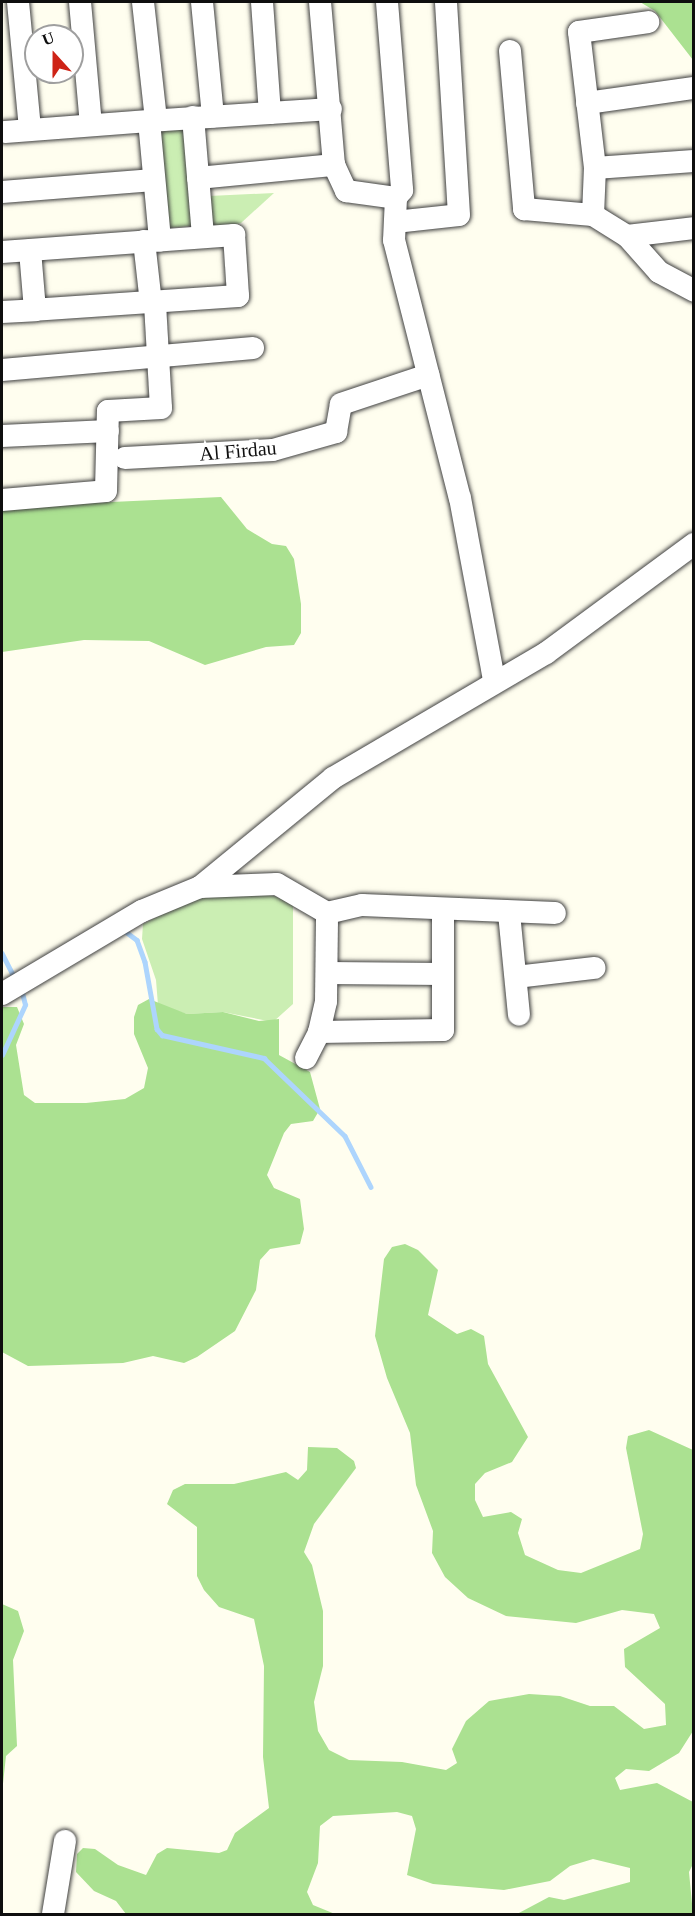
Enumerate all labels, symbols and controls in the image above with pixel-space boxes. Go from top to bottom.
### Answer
north arrow [24,24,84,84]
text: U [40,29,57,49]
street label: Al Firdau [198,436,278,466]

